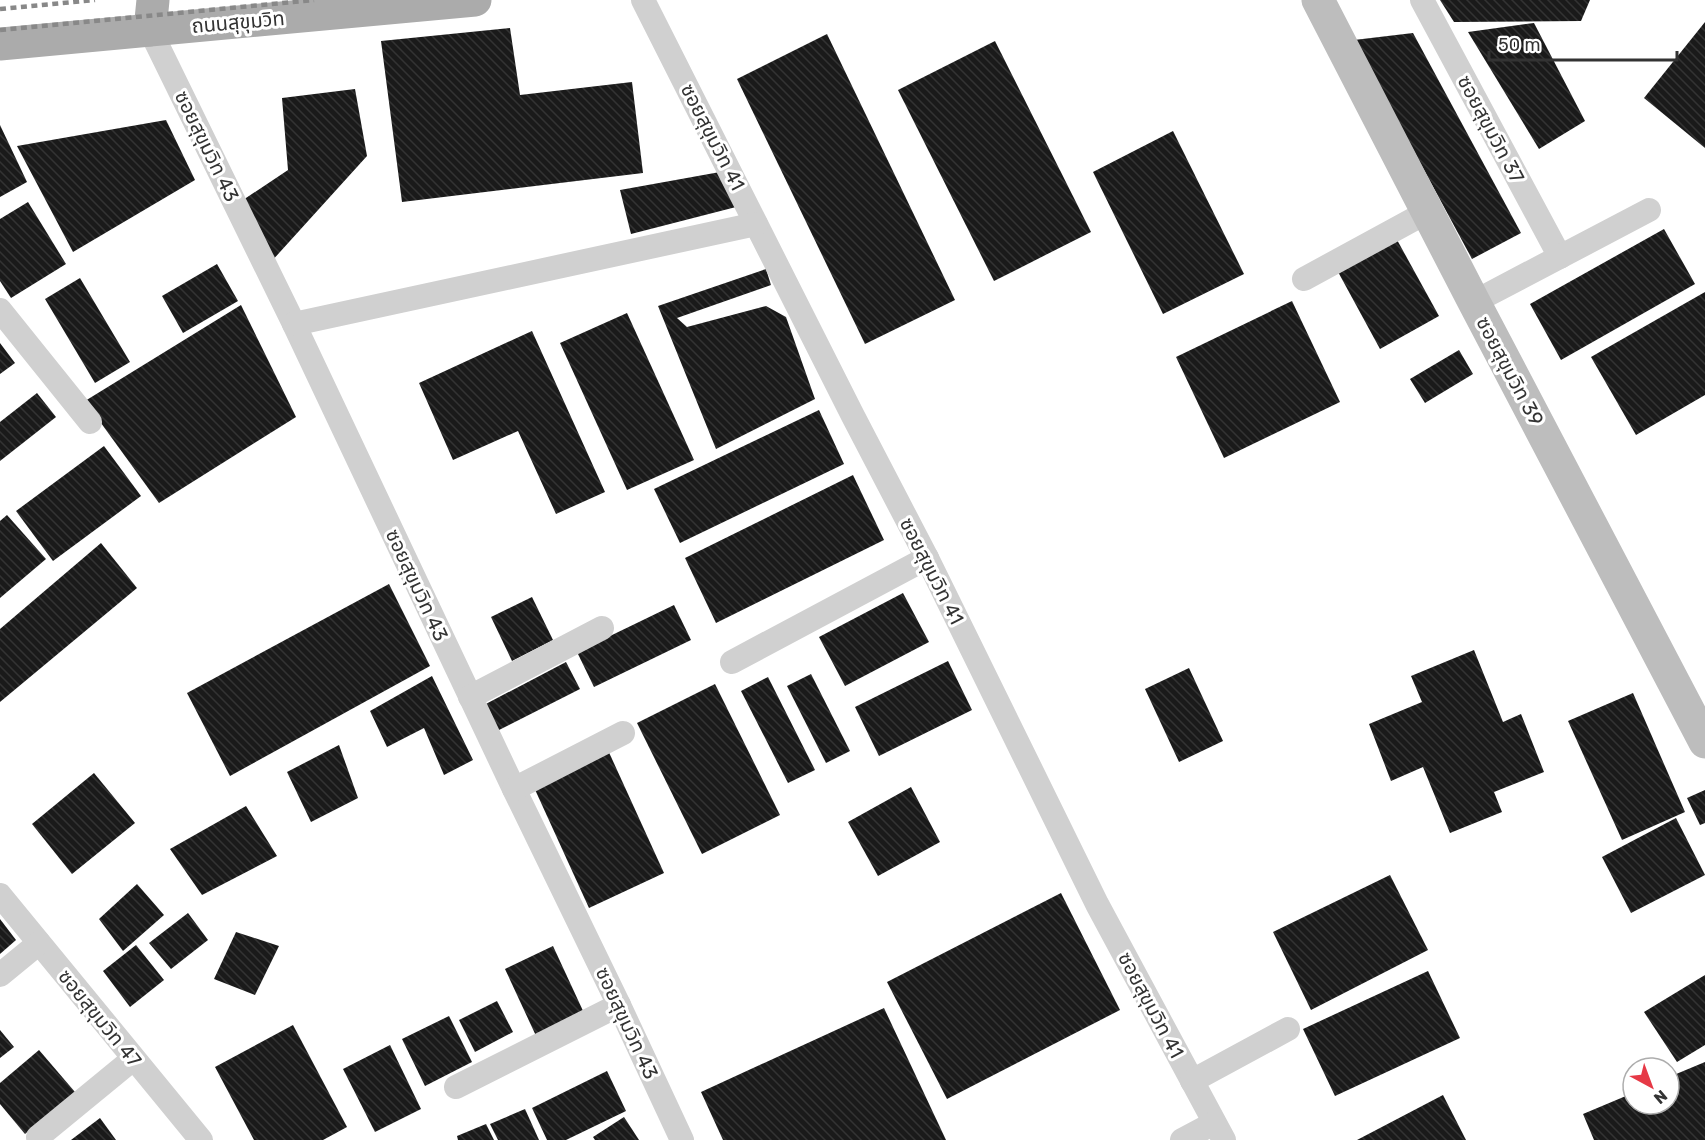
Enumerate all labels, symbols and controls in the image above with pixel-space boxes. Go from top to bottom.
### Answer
street label: ถนนสุขุมวิท [191,6,285,38]
scale bar [1489,24,1676,62]
text: 50 m [1498,34,1541,56]
street label: ซอยสุขุมวิท 37 [1453,71,1529,187]
street label: ซอยสุขุมวิท 41 [676,80,750,194]
street label: ซอยสุขุมวิท 43 [170,87,244,205]
street label: ซอยสุขุมวิท 39 [1471,312,1549,430]
street label: ซอยสุขุมวิท 41 [895,514,969,628]
street label: ซอยสุขุมวิท 43 [381,525,453,645]
street label: ซอยสุขุมวิท 41 [1113,948,1189,1062]
street label: ซอยสุขุมวิท 43 [591,963,663,1083]
street label: ซอยสุขุมวิท 47 [53,964,147,1072]
north arrow [1621,1056,1681,1116]
text: N [1650,1086,1671,1108]

